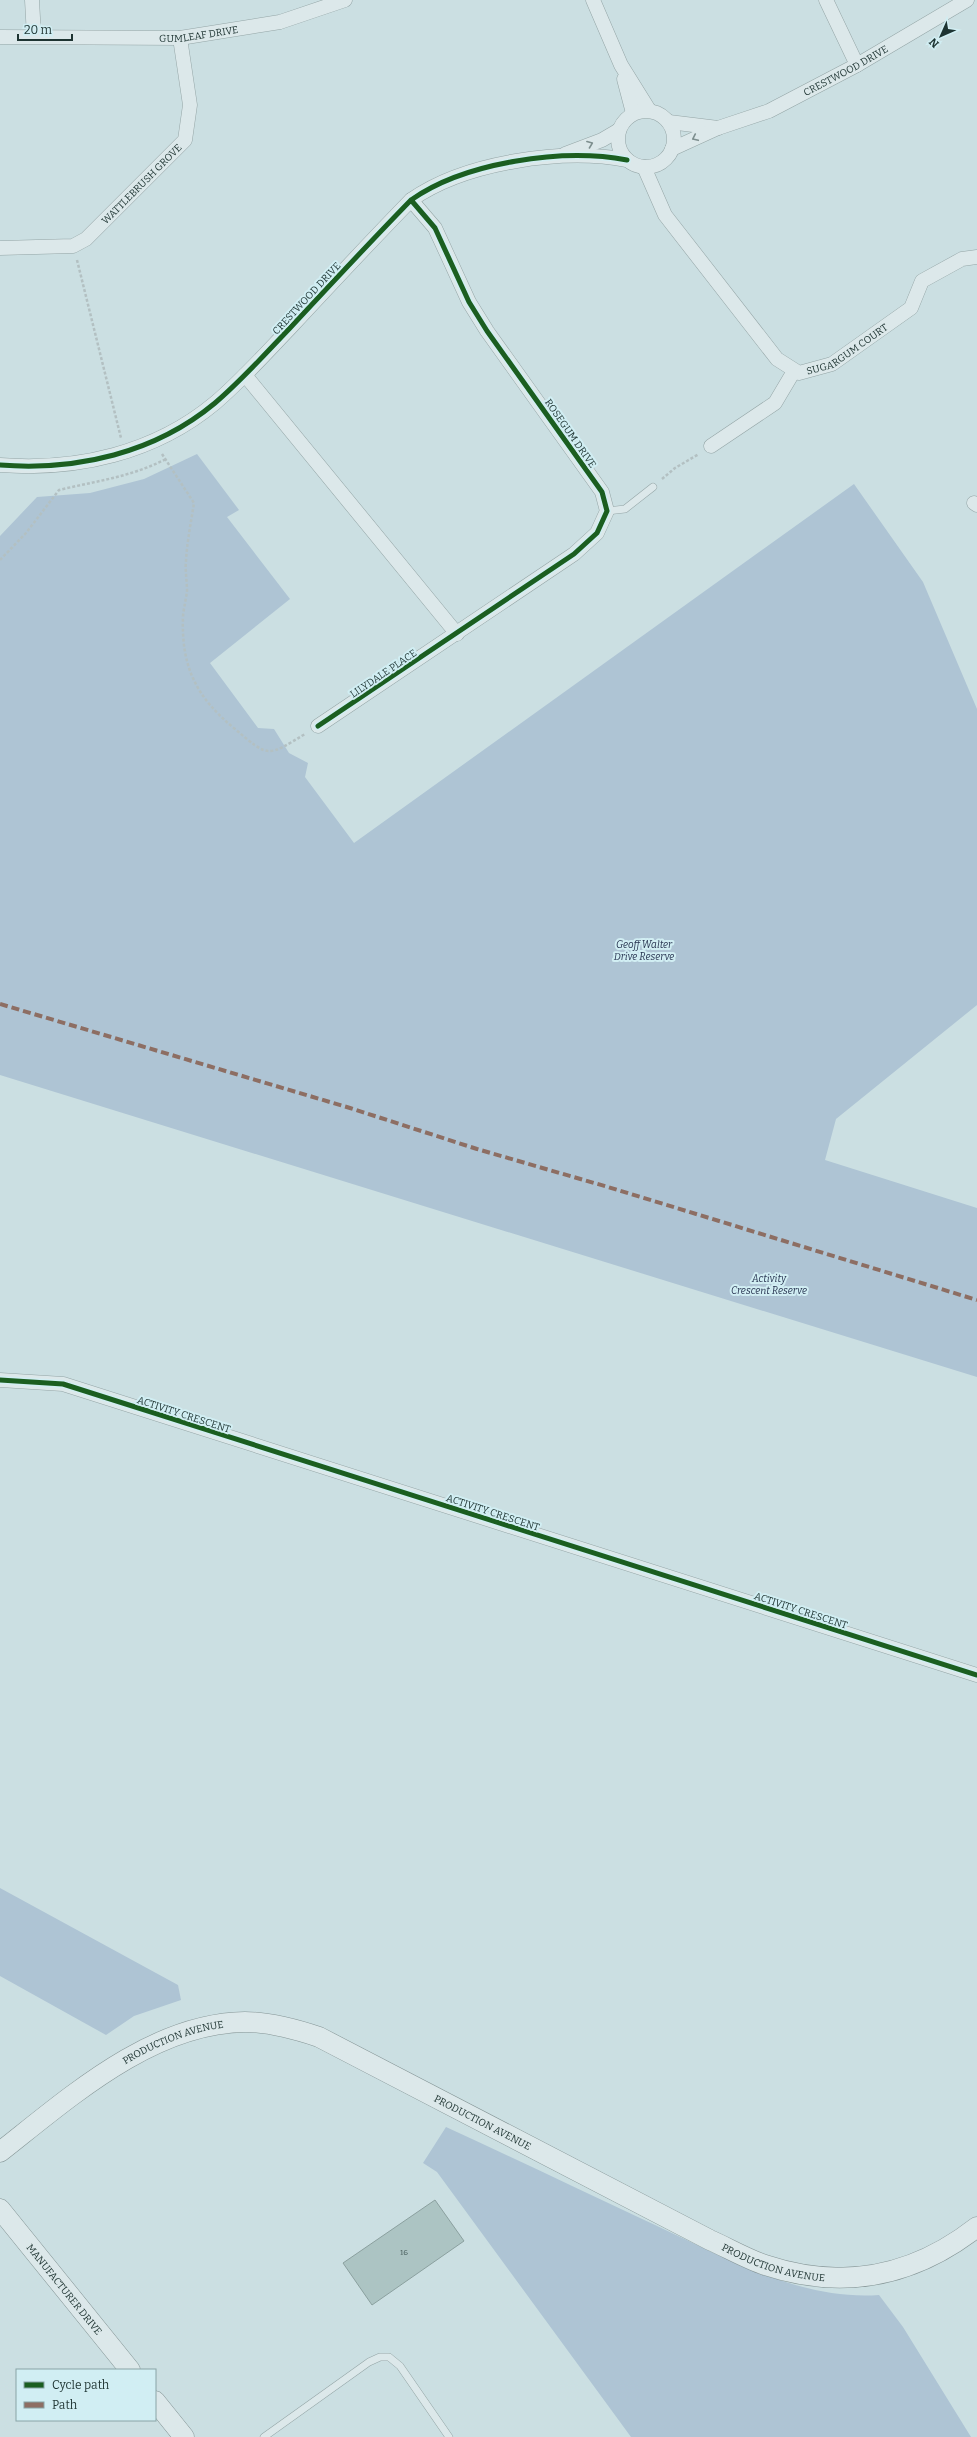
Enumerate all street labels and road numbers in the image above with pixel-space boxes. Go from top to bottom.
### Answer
street label: GUMLEAF DRIVE [159,24,239,45]
street label: CRESTWOOD DRIVE [802,43,890,99]
street label: WATTLEBRUSH GROVE [99,142,185,227]
street label: CRESTWOOD DRIVE [270,260,343,337]
street label: SUGARGUM COURT [805,321,890,378]
street label: ROSEGUM DRIVE [542,397,598,470]
street label: LILYDALE PLACE [348,647,419,701]
street label: ACTIVITY CRESCENT [136,1394,232,1436]
street label: ACTIVITY CRESCENT [445,1492,541,1534]
street label: ACTIVITY CRESCENT [753,1590,849,1632]
street label: PRODUCTION AVENUE [121,2019,224,2067]
street label: PRODUCTION AVENUE [432,2093,533,2153]
street label: PRODUCTION AVENUE [720,2241,825,2284]
street label: MANUFACTURER DRIVE [24,2242,104,2338]

